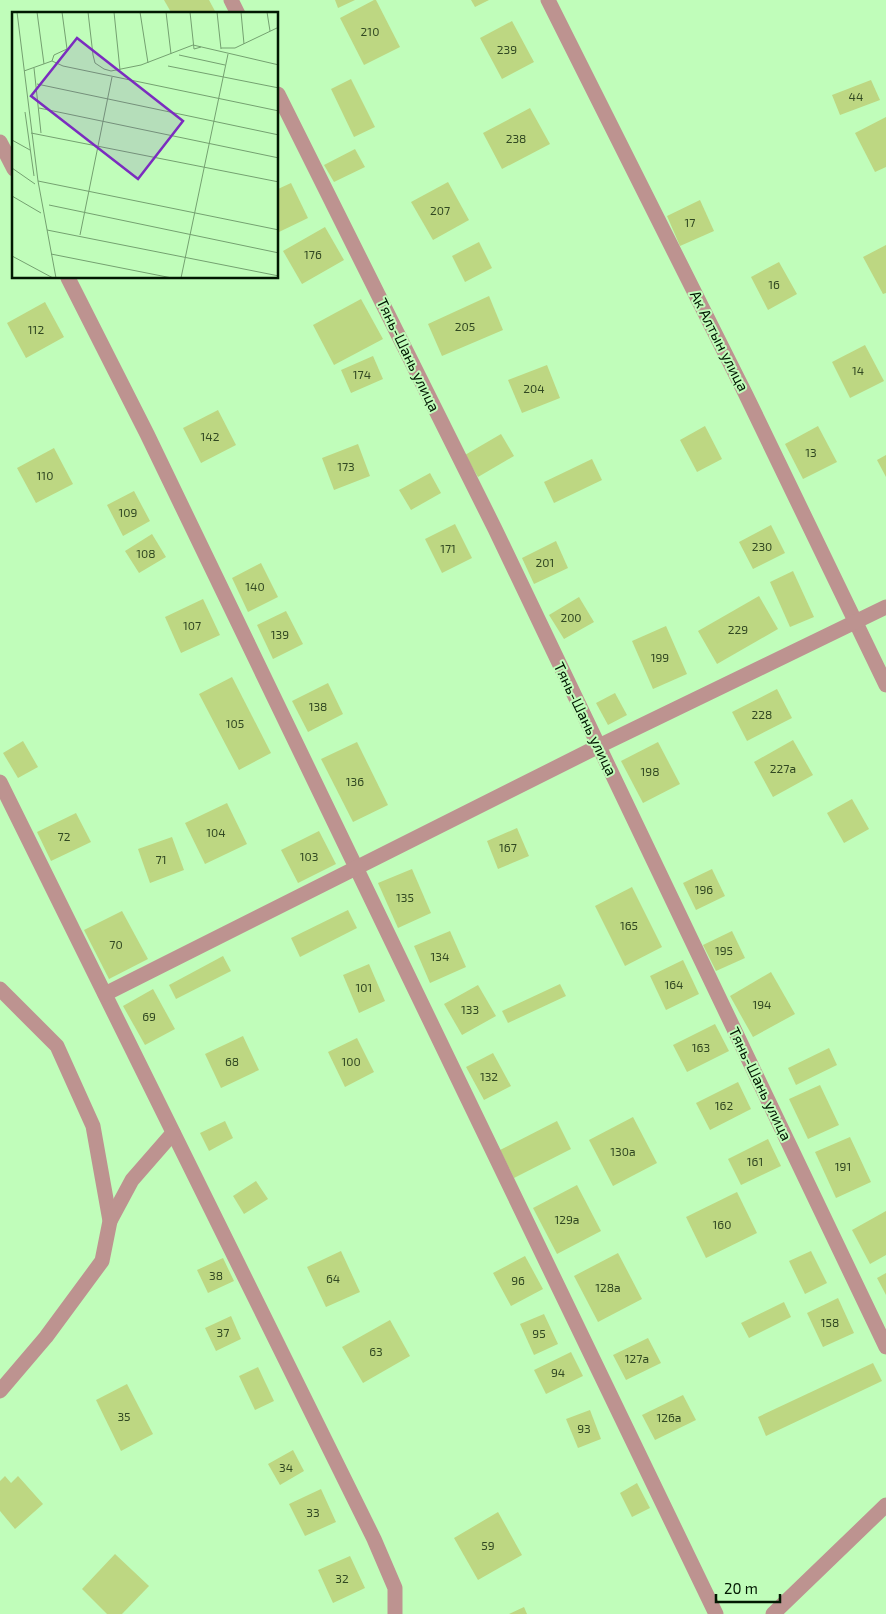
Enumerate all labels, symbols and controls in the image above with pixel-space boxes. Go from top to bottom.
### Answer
inset map [12,12,279,279]
house number: 210 [361,24,379,38]
house number: 239 [497,42,517,56]
house number: 44 [849,89,863,103]
house number: 238 [506,131,526,145]
house number: 207 [430,203,450,217]
house number: 17 [685,215,695,229]
house number: 176 [304,247,322,261]
house number: 16 [768,277,780,291]
street label: Ак Алтын улица [686,287,753,394]
street label: Тянь-Шань улица [373,295,444,415]
house number: 205 [455,319,475,333]
house number: 112 [28,322,44,336]
house number: 14 [852,363,864,377]
house number: 174 [353,367,371,381]
house number: 204 [523,381,545,395]
house number: 142 [201,429,220,443]
house number: 13 [805,445,817,459]
house number: 173 [337,459,355,473]
house number: 110 [37,468,53,482]
house number: 109 [119,505,138,519]
house number: 230 [752,539,772,553]
house number: 171 [440,541,456,555]
house number: 108 [136,546,156,560]
house number: 201 [536,555,554,569]
house number: 140 [245,579,265,593]
house number: 200 [560,610,582,624]
house number: 107 [183,618,201,632]
house number: 229 [728,622,748,636]
house number: 139 [271,627,289,641]
house number: 199 [651,650,669,664]
street label: Тянь-Шань улица [550,659,621,779]
house number: 138 [309,699,327,713]
house number: 228 [752,707,772,721]
house number: 105 [226,716,244,730]
house number: 227а [770,761,796,775]
house number: 198 [641,764,659,778]
house number: 136 [346,774,364,788]
house number: 104 [206,825,226,839]
house number: 72 [58,829,71,843]
house number: 167 [499,840,517,854]
house number: 103 [300,849,318,863]
house number: 71 [156,852,166,866]
house number: 196 [695,882,713,896]
house number: 135 [396,890,414,904]
house number: 165 [620,918,638,932]
house number: 70 [109,937,123,951]
house number: 195 [715,943,733,957]
house number: 134 [431,949,449,963]
house number: 164 [664,977,684,991]
house number: 101 [356,980,372,994]
house number: 194 [752,997,772,1011]
house number: 133 [461,1002,479,1016]
house number: 69 [142,1009,156,1023]
street label: Тянь-Шань улица [725,1024,796,1144]
house number: 163 [692,1040,710,1054]
house number: 68 [225,1054,239,1068]
house number: 100 [341,1054,361,1068]
house number: 132 [480,1069,498,1083]
house number: 162 [715,1098,733,1112]
house number: 130а [610,1144,636,1158]
house number: 161 [747,1154,763,1168]
house number: 191 [835,1159,851,1173]
house number: 129а [554,1212,580,1226]
house number: 160 [713,1217,731,1231]
house number: 38 [209,1268,223,1282]
house number: 64 [326,1271,340,1285]
house number: 96 [511,1273,525,1287]
house number: 128а [595,1280,621,1294]
house number: 158 [821,1315,839,1329]
house number: 37 [217,1325,229,1339]
house number: 95 [532,1326,546,1340]
house number: 63 [369,1344,383,1358]
house number: 127а [625,1351,649,1365]
house number: 94 [551,1365,565,1379]
house number: 35 [117,1409,131,1423]
house number: 126а [656,1410,682,1424]
house number: 93 [577,1421,591,1435]
house number: 34 [279,1460,293,1474]
house number: 33 [306,1505,320,1519]
house number: 59 [481,1538,495,1552]
house number: 32 [335,1571,349,1585]
scale bar [716,1572,780,1604]
text: 20 m [724,1579,758,1597]

